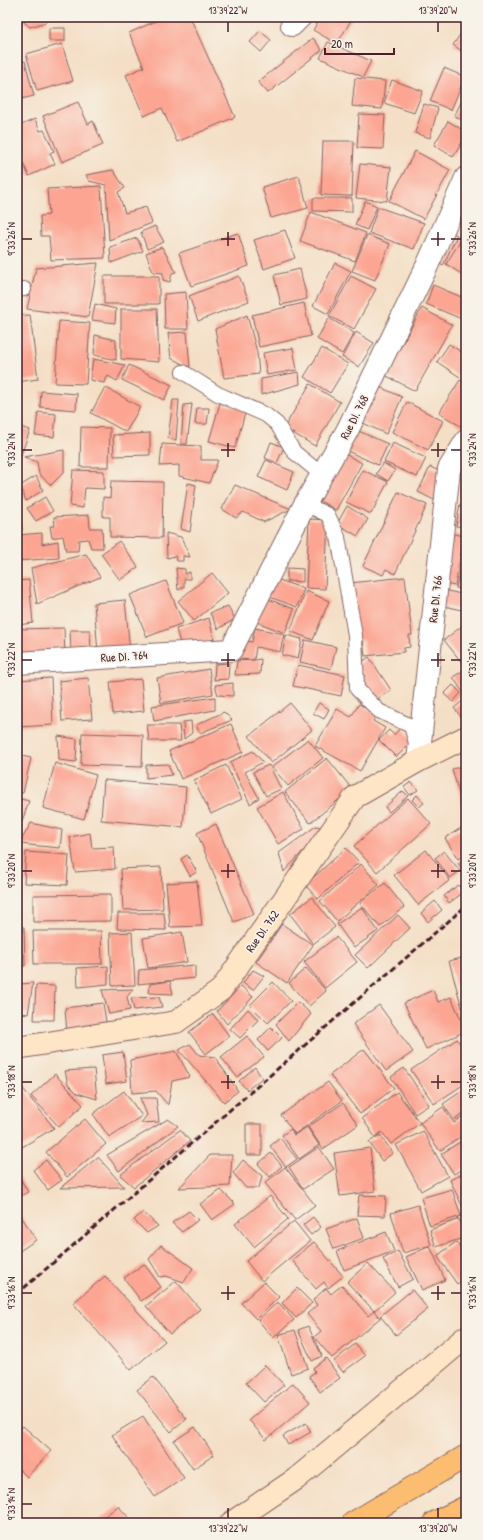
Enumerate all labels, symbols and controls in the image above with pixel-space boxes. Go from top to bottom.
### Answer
text: 13°39'22"W [209,4,248,17]
text: 13°39'20"W [419,4,458,17]
scale bar [325,30,394,56]
text: 20 m [331,35,353,52]
text: 9°33'26"N [5,222,18,256]
text: 9°33'26"N [466,222,479,256]
street label: Rue DI. 768 [336,392,372,442]
text: 9°33'24"N [5,433,18,467]
text: 9°33'24"N [466,433,479,467]
street label: Rue DI. 766 [424,574,446,623]
text: 9°33'22"N [5,643,18,677]
text: 9°33'22"N [466,643,479,677]
street label: Rue DI. 764 [100,646,148,666]
text: 9°33'20"N [5,854,18,888]
text: 9°33'20"N [466,854,479,888]
street label: Rue DI. 762 [241,906,283,956]
text: 9°33'18"N [5,1066,18,1098]
text: 9°33'18"N [466,1066,479,1098]
text: 9°33'16"N [5,1277,18,1309]
text: 9°33'16"N [466,1277,479,1309]
text: 9°33'14"N [5,1488,18,1520]
text: 13°39'22"W [209,1522,248,1535]
text: 13°39'20"W [419,1522,458,1535]

